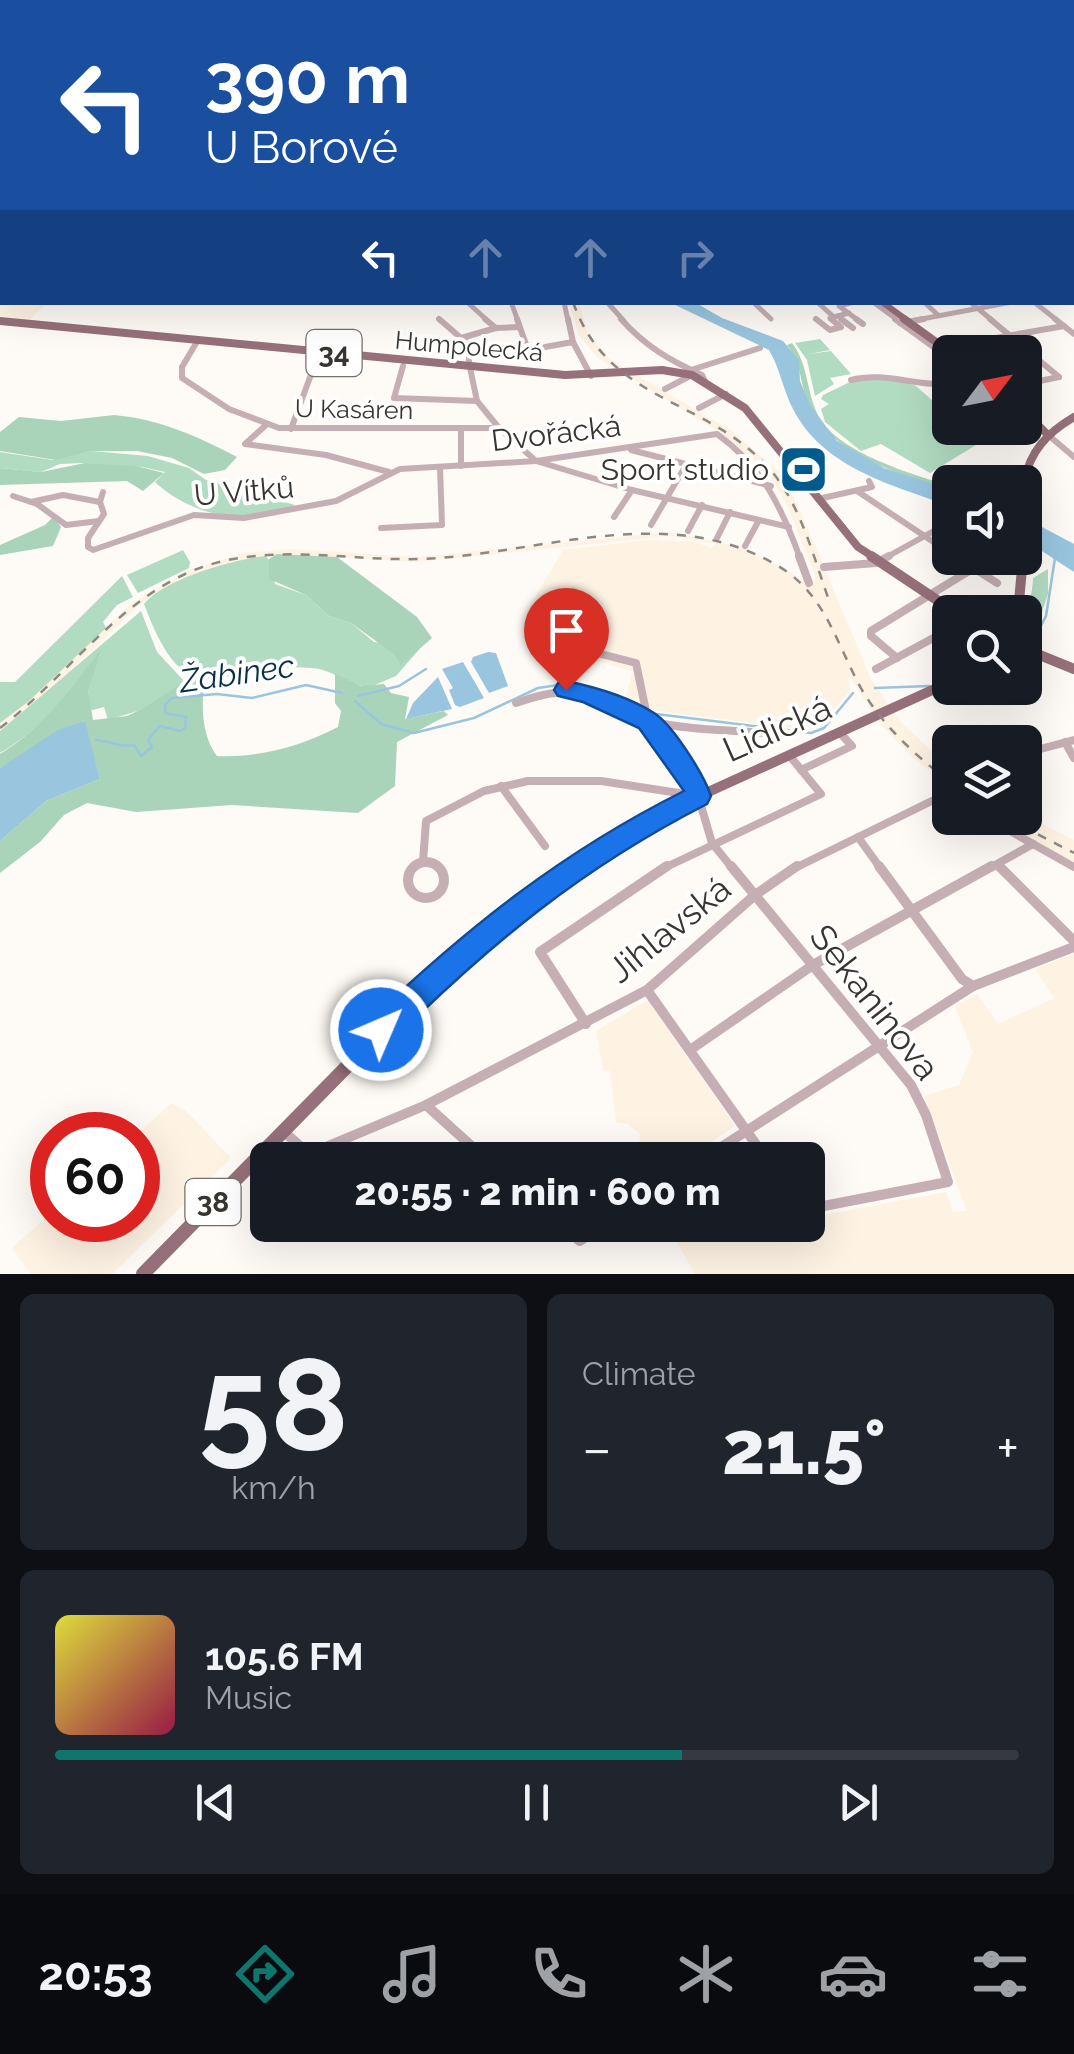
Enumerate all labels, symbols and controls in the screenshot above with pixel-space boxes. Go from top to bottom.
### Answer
text: 390 m [205,37,410,119]
icon: left [40,40,170,170]
text: U Borové [205,121,398,174]
icon: left [353,230,408,285]
icon: ahead [458,230,513,285]
icon: ahead [563,230,618,285]
icon: right [668,230,723,285]
street label: Humpolecká [394,325,544,367]
road number: 34 [306,330,362,376]
north arrow [932,335,1042,445]
map controls [932,335,1042,835]
street label: U Kasáren [295,393,413,425]
street label: Dvořácká [489,408,623,458]
sports icon: Sport studio [778,443,830,495]
place label: Sport studio [601,452,769,487]
button: sound [932,465,1042,575]
street label: U Vítků [193,469,295,513]
pin [524,588,609,691]
button: search [932,595,1042,705]
icon: arrive [539,603,594,658]
water label: Žabinec [175,647,297,700]
street label: Lidická [716,686,838,770]
button: layers [932,725,1042,835]
street label: Jihlavská [600,867,738,991]
street label: Sekaninova [802,916,948,1088]
position arrow [329,978,433,1082]
speed limit sign: 60 [30,1112,160,1242]
text: 20:55 · 2 min · 600 m [355,1169,720,1214]
road number: 38 [186,1179,240,1225]
text: 58 [198,1328,349,1480]
text: Climate [582,1355,696,1392]
text: 21.5° [722,1403,886,1492]
text: − [582,1416,612,1481]
text: + [996,1416,1019,1481]
text: km/h [231,1469,316,1506]
text: 105.6 FM [205,1634,364,1679]
text: Music [205,1679,292,1716]
icon: previous [188,1775,243,1830]
icon: pause [509,1775,564,1830]
icon: next [831,1775,886,1830]
icon: directions [230,1939,300,2009]
icon: music [377,1939,447,2009]
icon: phone [524,1939,594,2009]
icon: climate [671,1939,741,2009]
icon: car [818,1939,888,2009]
icon: filters [965,1939,1035,2009]
text: 20:53 [39,1948,153,2001]

